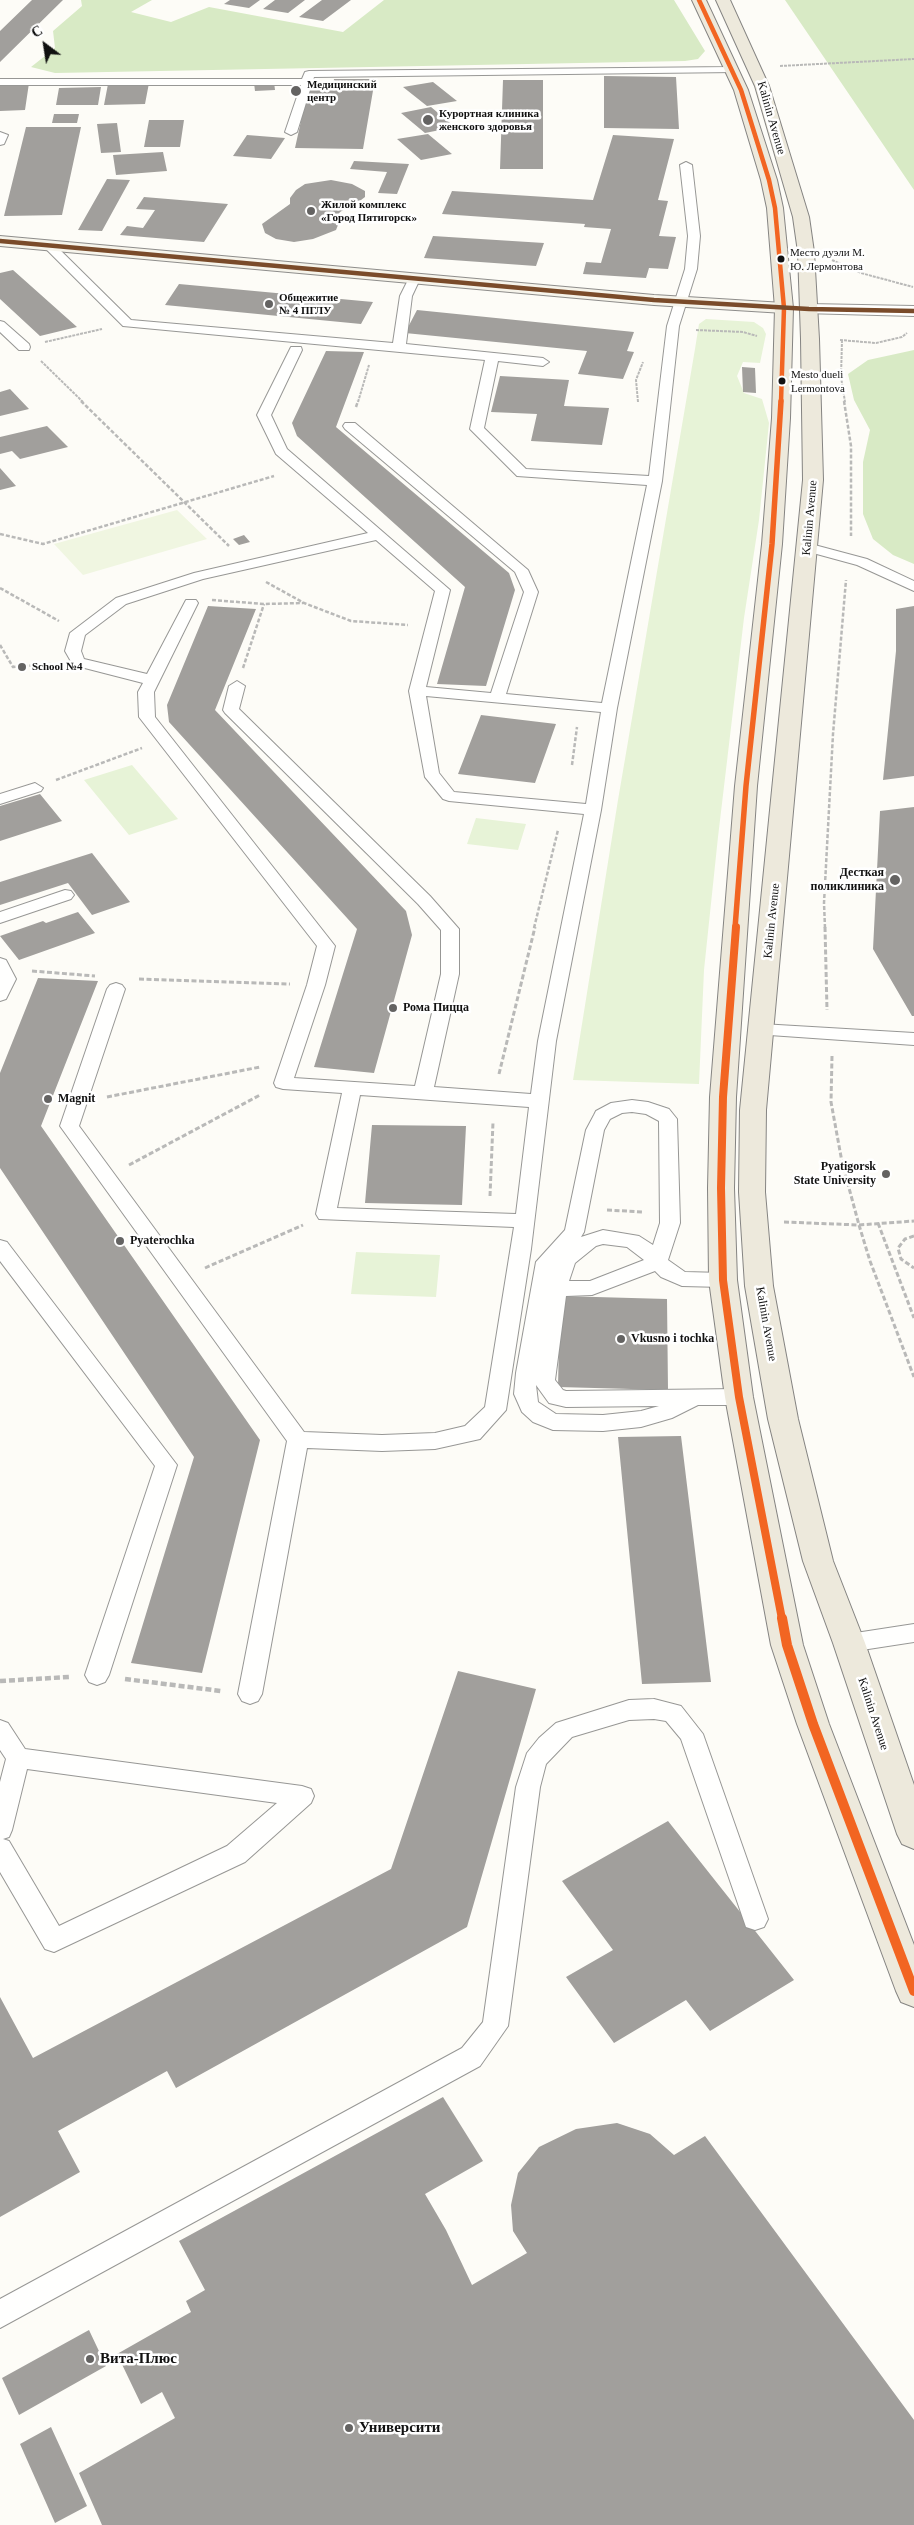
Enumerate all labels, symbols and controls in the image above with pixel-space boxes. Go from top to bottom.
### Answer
north arrow [20,20,70,70]
text: С [29,23,45,41]
place label: Медицинский центр [307,78,377,104]
street label: Kalinin Avenue [754,80,788,156]
marker: Медицинский центр [289,84,303,98]
place label: Курортная клиника женского здоровья [439,107,539,133]
marker: Курортная клиника женского здоровья [421,113,435,127]
place label: Жилой комплекс «Город Пятигорск» [321,198,417,224]
marker: Жилой комплекс «Город Пятигорск» [305,205,317,217]
place label: Место дуэли М. Ю. Лермонтова [790,246,865,272]
marker: Место дуэли М. Ю. Лермонтова [776,254,786,264]
place label: Общежитие № 4 ПГЛУ [279,291,338,317]
marker: Общежитие № 4 ПГЛУ [263,298,275,310]
place label: Mesto dueli Lermontova [791,368,845,394]
marker: Mesto dueli Lermontova [777,376,787,386]
street label: Kalinin Avenue [800,480,820,556]
place label: School №4 [32,660,82,674]
marker: School №4 [16,661,28,673]
place label: Десткая поликлиника [810,866,884,894]
marker: Десткая поликлиника [888,873,902,887]
street label: Kalinin Avenue [761,883,783,959]
place label: Рома Пицца [403,1001,469,1015]
marker: Рома Пицца [387,1002,399,1014]
place label: Magnit [58,1092,95,1106]
marker: Magnit [42,1093,54,1105]
place label: Pyatigorsk State University [794,1160,876,1188]
marker: Pyatigorsk State University [880,1168,892,1180]
place label: Pyaterochka [130,1234,194,1248]
marker: Pyaterochka [114,1235,126,1247]
street label: Kalinin Avenue [752,1286,780,1362]
place label: Vkusno i tochka [631,1332,714,1346]
marker: Vkusno i tochka [615,1333,627,1345]
street label: Kalinin Avenue [854,1676,892,1752]
place label: Вита-Плюс [100,2350,177,2368]
marker: Вита-Плюс [84,2353,96,2365]
place label: Университи [359,2419,440,2437]
marker: Университи [343,2422,355,2434]

